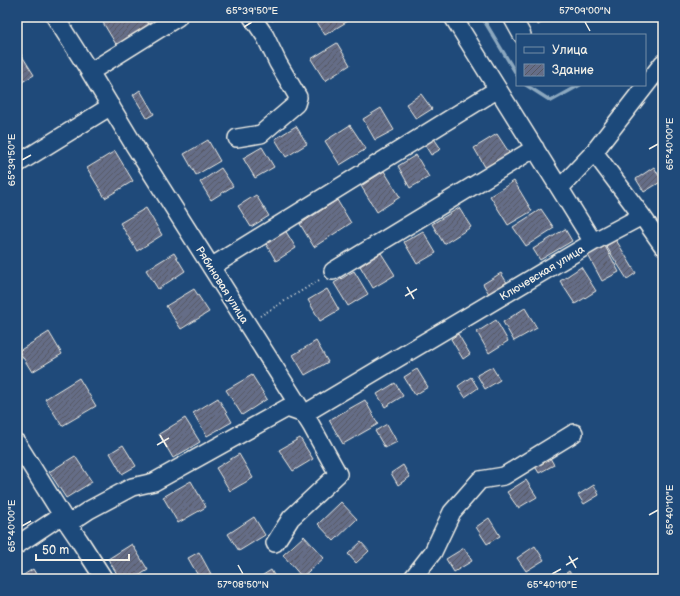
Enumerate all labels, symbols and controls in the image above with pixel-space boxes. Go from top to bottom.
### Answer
text: 65°39'50"E [226,5,279,17]
text: 57°09'00"N [559,5,611,17]
legend [516,34,646,86]
text: Улица [552,43,588,58]
text: Здание [552,63,594,78]
text: 65°40'00"E [664,117,676,170]
text: 65°39'50"E [6,133,18,186]
street label: Ключевская улица [497,242,587,303]
street label: Рябиновая улица [193,244,251,327]
text: 65°40'10"E [664,484,676,535]
text: 65°40'00"E [6,499,18,552]
scale bar [36,536,129,562]
text: 50 m [42,543,69,558]
text: 57°08'50"N [217,579,269,591]
text: 65°40'10"E [527,579,578,591]

